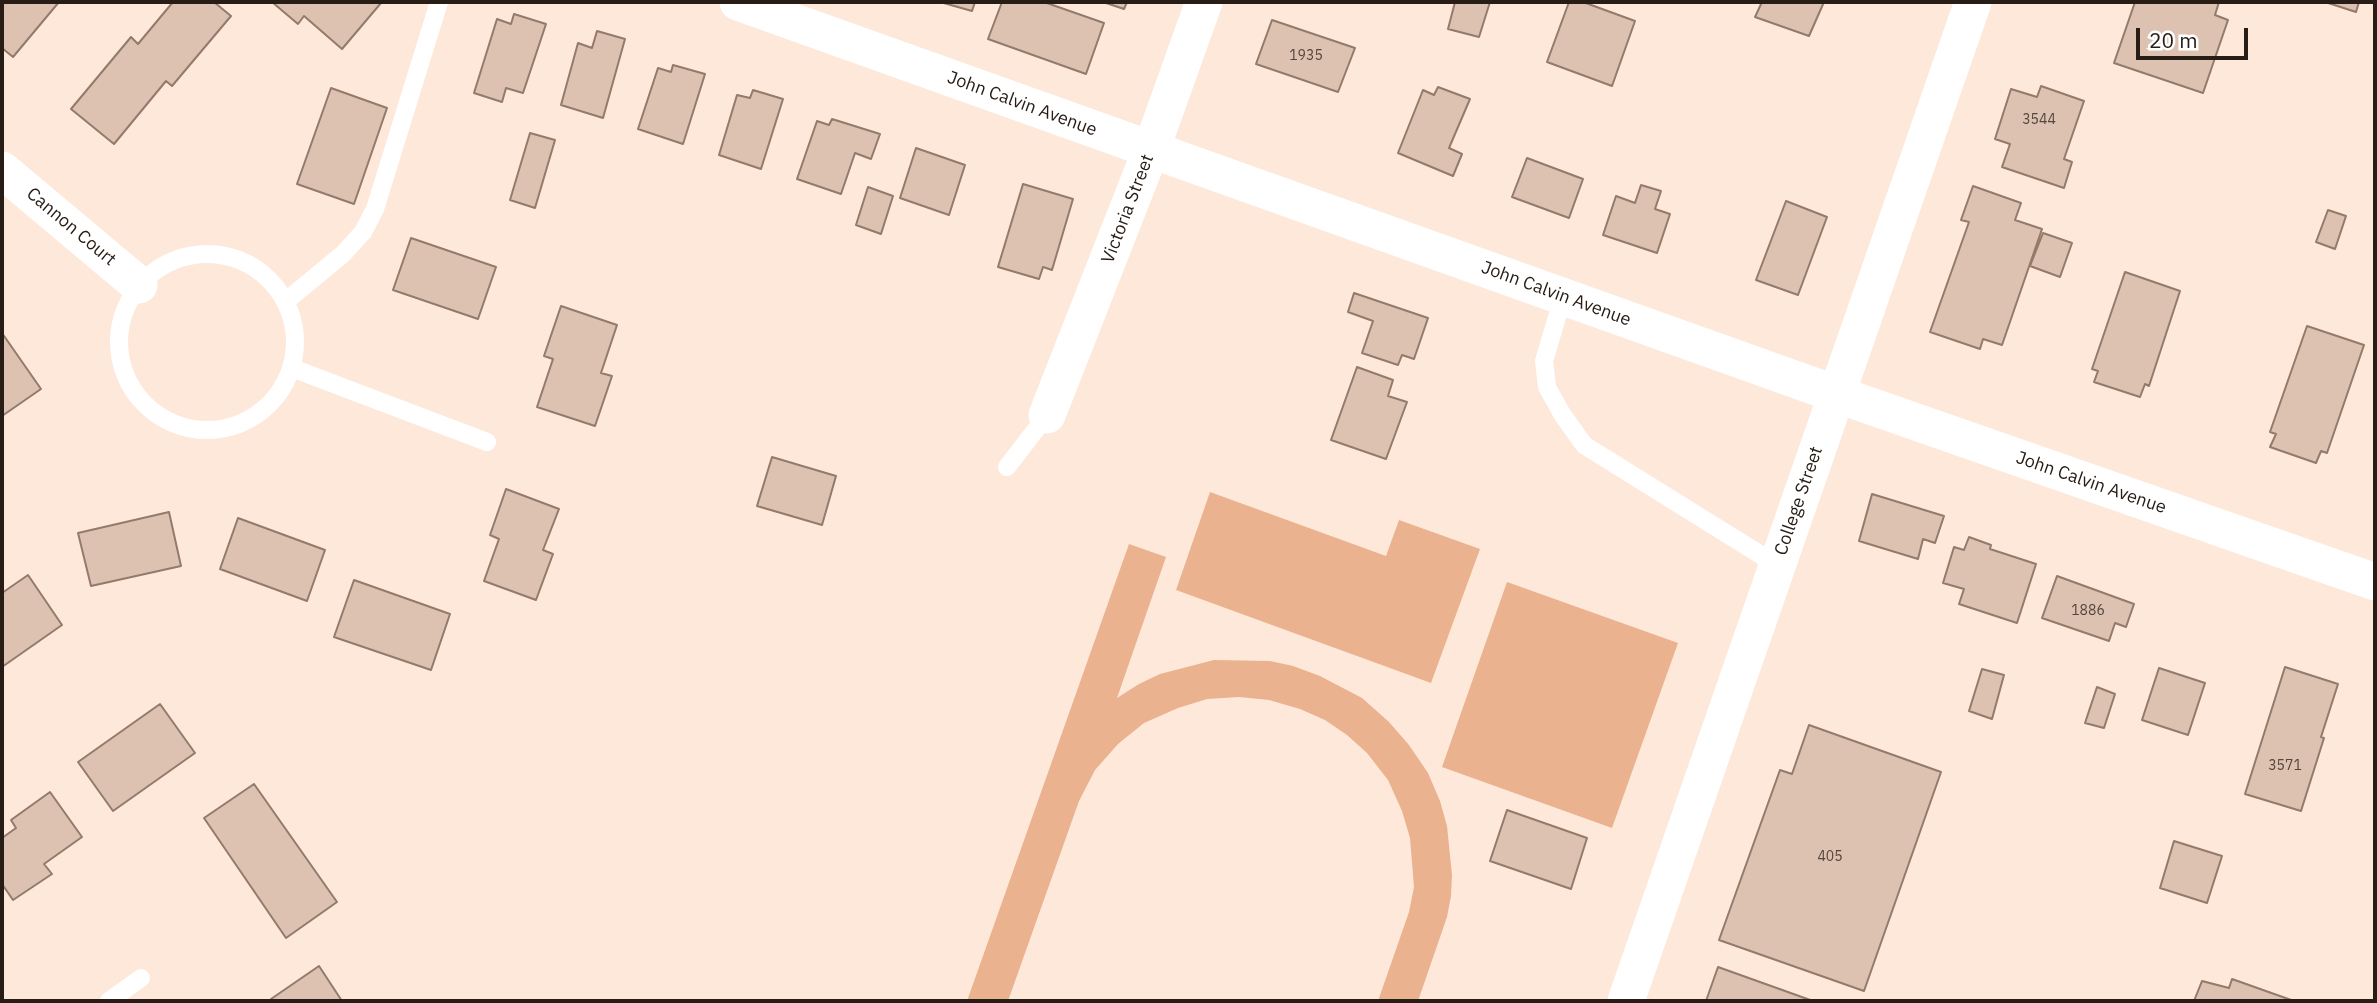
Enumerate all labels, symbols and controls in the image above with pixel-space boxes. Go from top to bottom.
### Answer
scale bar [2139,14,2251,58]
text: 20 m [2149,26,2198,54]
house number: 1935 [1289,48,1323,64]
street label: John Calvin Avenue [944,67,1100,141]
house number: 3544 [2022,112,2056,128]
street label: Victoria Street [1097,151,1159,267]
street label: Cannon Court [22,183,120,271]
street label: John Calvin Avenue [1478,257,1634,331]
street label: College Street [1770,444,1828,558]
street label: John Calvin Avenue [2013,447,2169,519]
house number: 1886 [2071,603,2105,619]
house number: 3571 [2268,758,2302,774]
house number: 405 [1817,849,1843,865]

